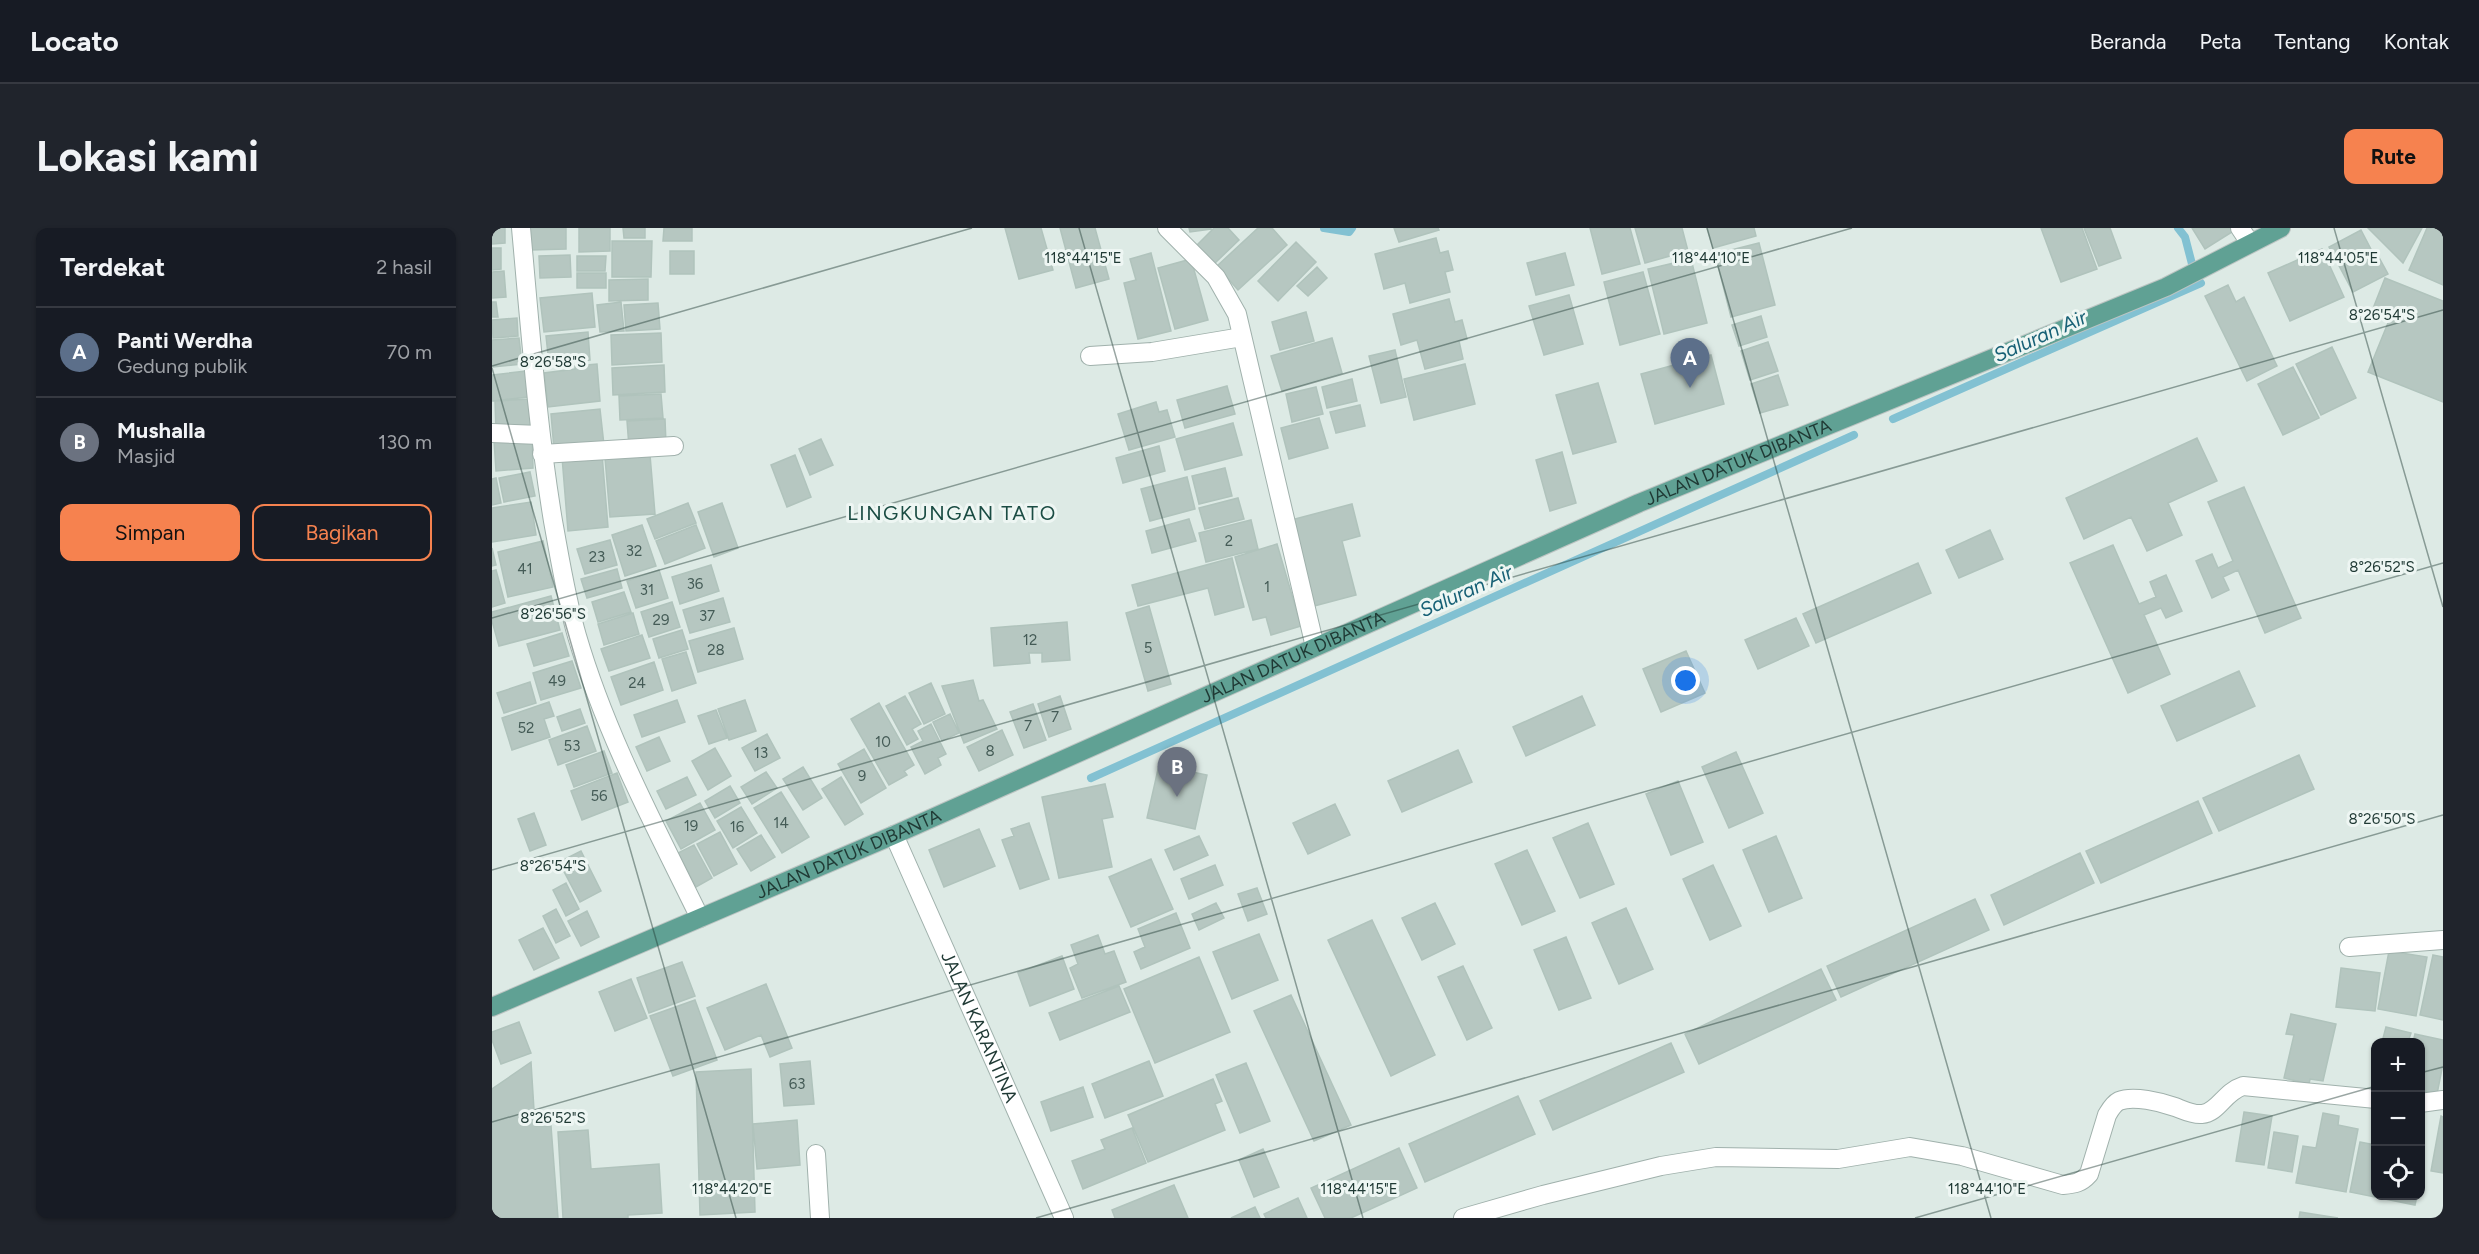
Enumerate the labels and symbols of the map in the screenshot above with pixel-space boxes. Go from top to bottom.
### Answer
text: 118°44'15"E [1044,249,1122,267]
text: 118°44'10"E [1672,249,1750,267]
text: 118°44'05"E [2298,249,2378,267]
water label: Saluran Air [1990,304,2091,367]
text: 8°26'54"S [2349,306,2415,324]
pin: A [1670,338,1710,388]
text: 8°26'58"S [520,353,586,371]
street label: JALAN DATUK DIBANTA [1642,414,1834,510]
district label: LINGKUNGAN TATO [847,501,1057,525]
house number: 2 [1225,532,1233,550]
house number: 32 [626,542,642,560]
house number: 23 [589,548,605,566]
text: 8°26'52"S [2349,558,2415,576]
water label: Saluran Air [1416,559,1517,622]
house number: 41 [517,560,533,578]
house number: 36 [687,575,704,593]
house number: 1 [1264,578,1270,596]
house number: 31 [640,581,654,599]
text: 8°26'56"S [520,605,586,623]
house number: 37 [699,607,715,625]
street label: JALAN DATUK DIBANTA [1197,607,1388,708]
house number: 29 [653,611,669,629]
house number: 12 [1023,631,1037,649]
house number: 5 [1144,639,1152,657]
house number: 28 [707,641,725,659]
your location [1671,666,1700,695]
house number: 49 [548,672,566,690]
house number: 24 [628,674,646,692]
house number: 7 [1051,708,1059,726]
house number: 7 [1024,717,1032,735]
house number: 52 [517,719,535,737]
house number: 10 [875,733,891,751]
house number: 53 [564,737,580,755]
house number: 8 [985,742,995,760]
house number: 13 [754,744,768,762]
pin: B [1158,748,1196,797]
house number: 9 [858,767,866,785]
house number: 56 [590,787,608,805]
street label: JALAN DATUK DIBANTA [753,804,944,904]
text: 8°26'50"S [2349,810,2415,828]
house number: 14 [773,814,789,832]
house number: 19 [684,817,698,835]
house number: 16 [730,818,745,836]
text: 8°26'54"S [520,857,586,875]
street label: JALAN KARANTINA [936,948,1022,1106]
house number: 63 [789,1075,805,1093]
text: 8°26'52"S [520,1109,586,1127]
text: 118°44'20"E [692,1180,772,1198]
text: 118°44'15"E [1320,1180,1398,1198]
text: 118°44'10"E [1948,1180,2026,1198]

